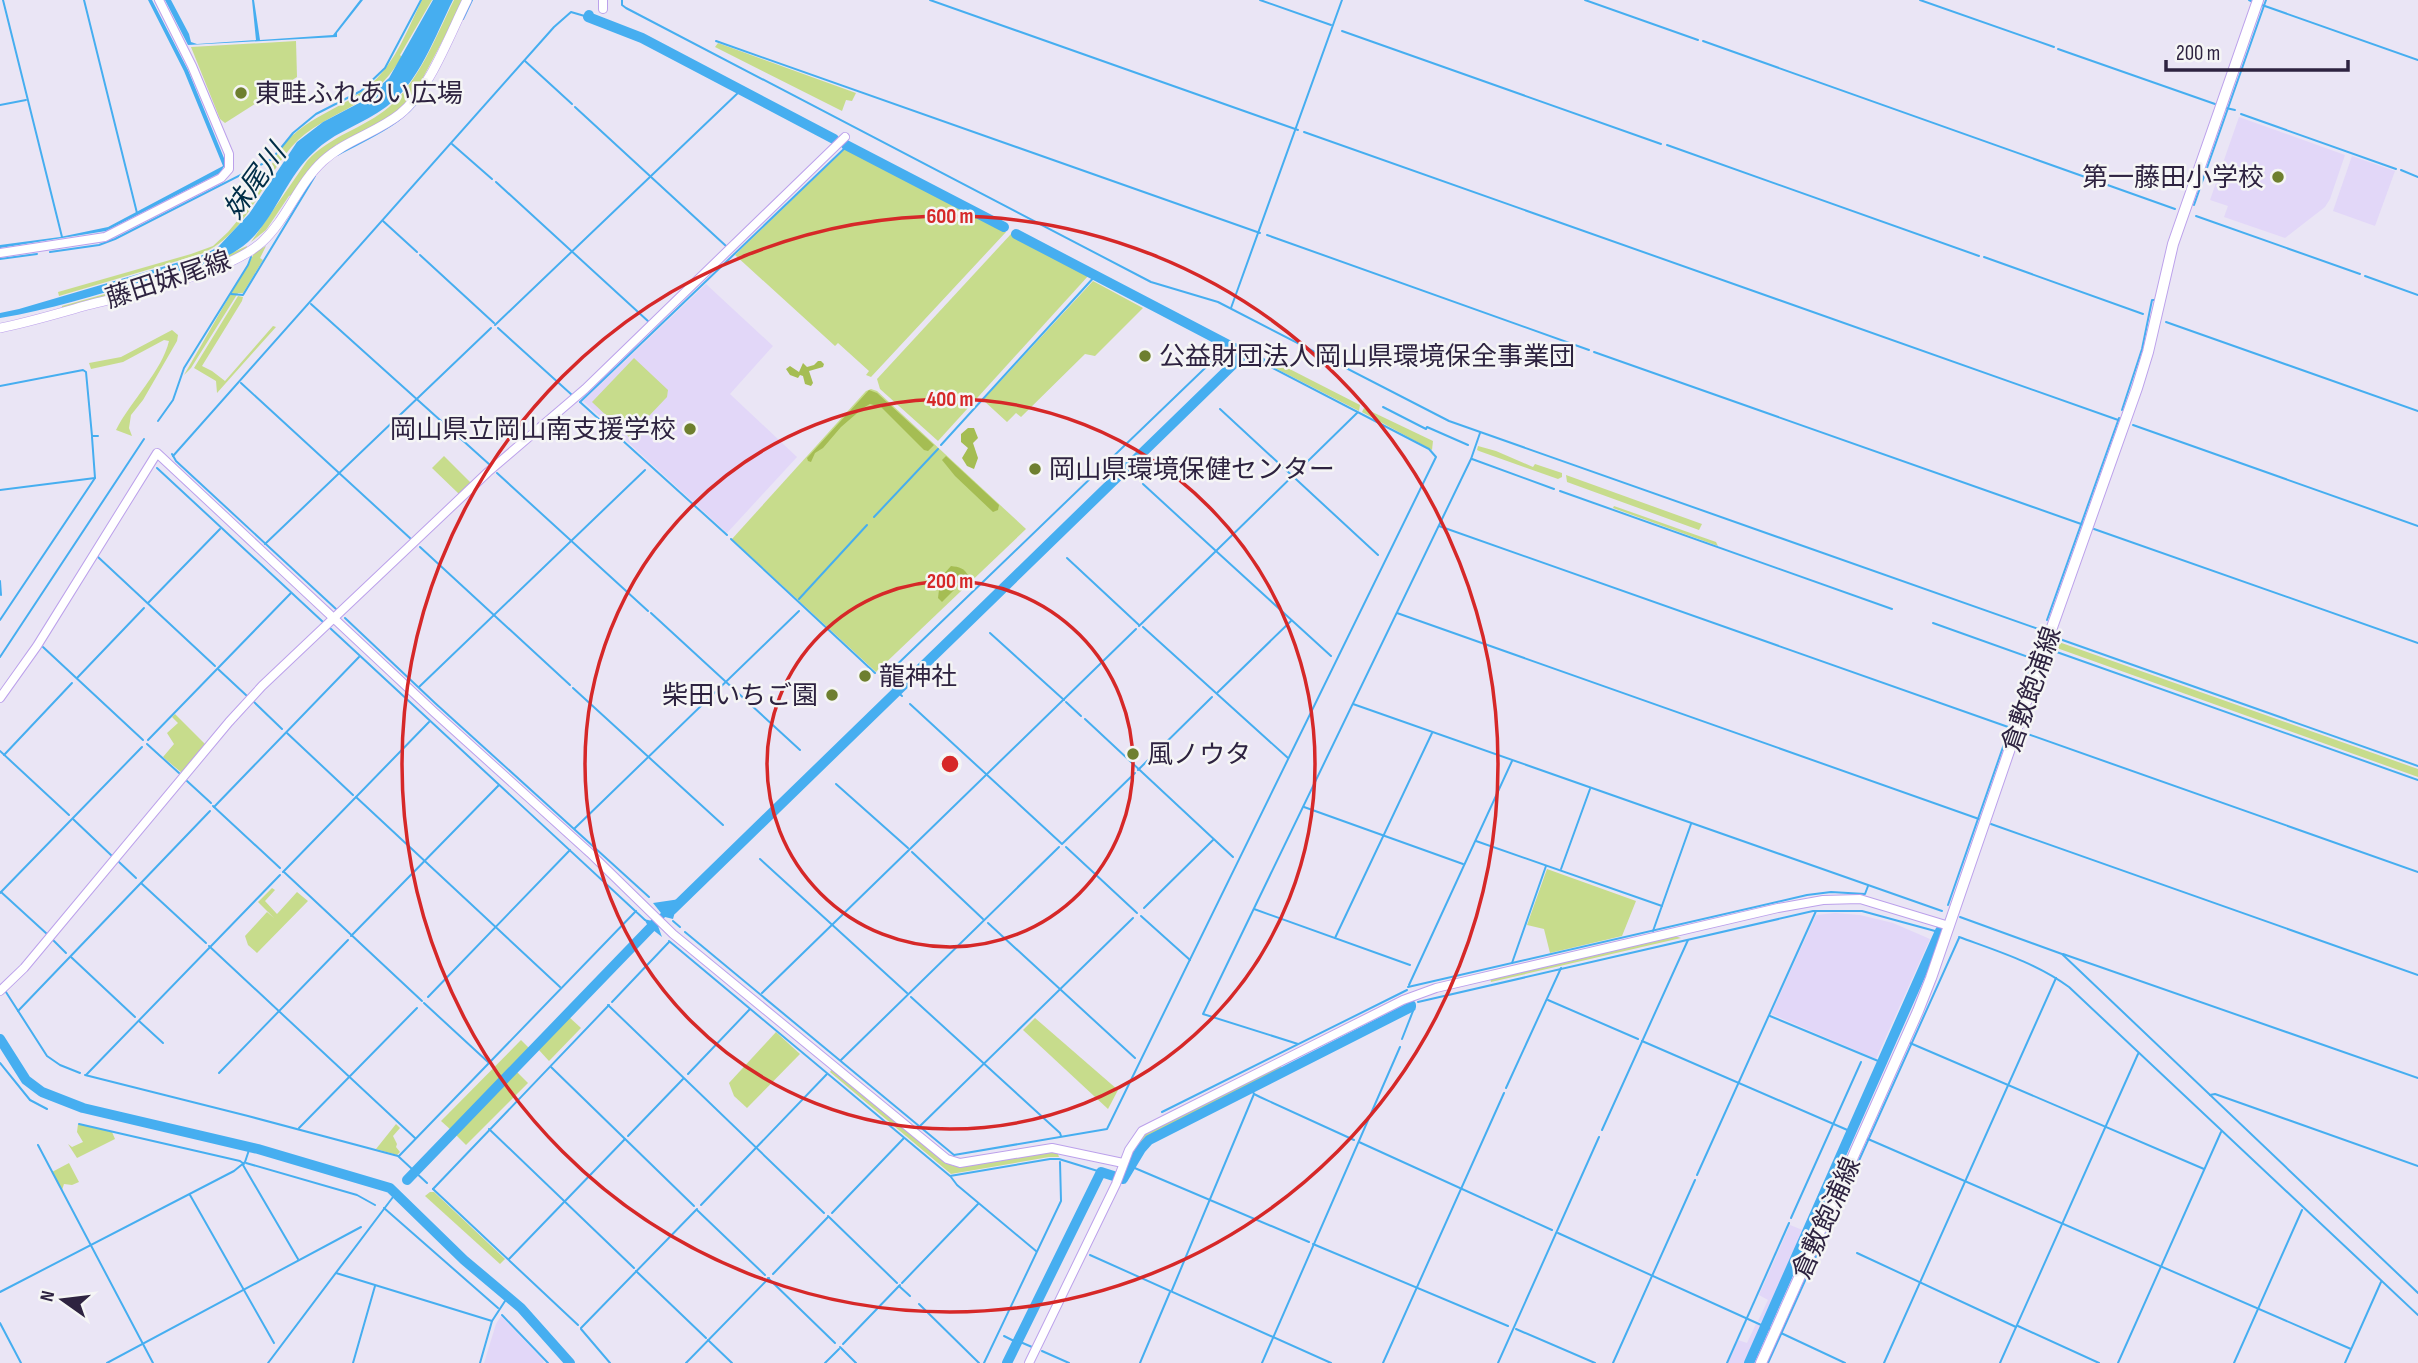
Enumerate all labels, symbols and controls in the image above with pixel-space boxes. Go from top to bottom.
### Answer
scale bar [2166,28,2348,72]
text: 200 m [2176,41,2220,66]
place label: 東畦ふれあい広場 [255,79,463,110]
marker: 東畦ふれあい広場 [233,85,249,101]
water label: 妹尾川 [217,136,295,226]
place label: 第一藤田小学校 [2082,163,2264,194]
marker: 第一藤田小学校 [2270,169,2286,185]
text: 600 m [926,204,974,229]
street label: 藤田妹尾線 [102,246,235,315]
place label: 公益財団法人岡山県環境保全事業団 [1159,342,1575,373]
marker: 公益財団法人岡山県環境保全事業団 [1137,348,1153,364]
text: 400 m [927,387,973,412]
place label: 岡山県立岡山南支援学校 [390,415,676,446]
marker: 岡山県立岡山南支援学校 [682,421,698,437]
place label: 岡山県環境保健センター [1049,455,1335,486]
marker: 岡山県環境保健センター [1027,461,1043,477]
text: 200 m [927,569,973,594]
street label: 倉敷飽浦線 [1997,623,2068,756]
place label: 龍神社 [879,662,957,693]
marker: 龍神社 [857,668,873,684]
place label: 柴田いちご園 [662,681,818,712]
marker: 柴田いちご園 [824,687,840,703]
place label: 風ノウタ [1147,740,1251,771]
marker: 風ノウタ [1125,746,1141,762]
centre of rings [938,752,962,776]
street label: 倉敷飽浦線 [1787,1153,1868,1284]
north arrow [28,1265,98,1335]
text: N [36,1289,60,1304]

